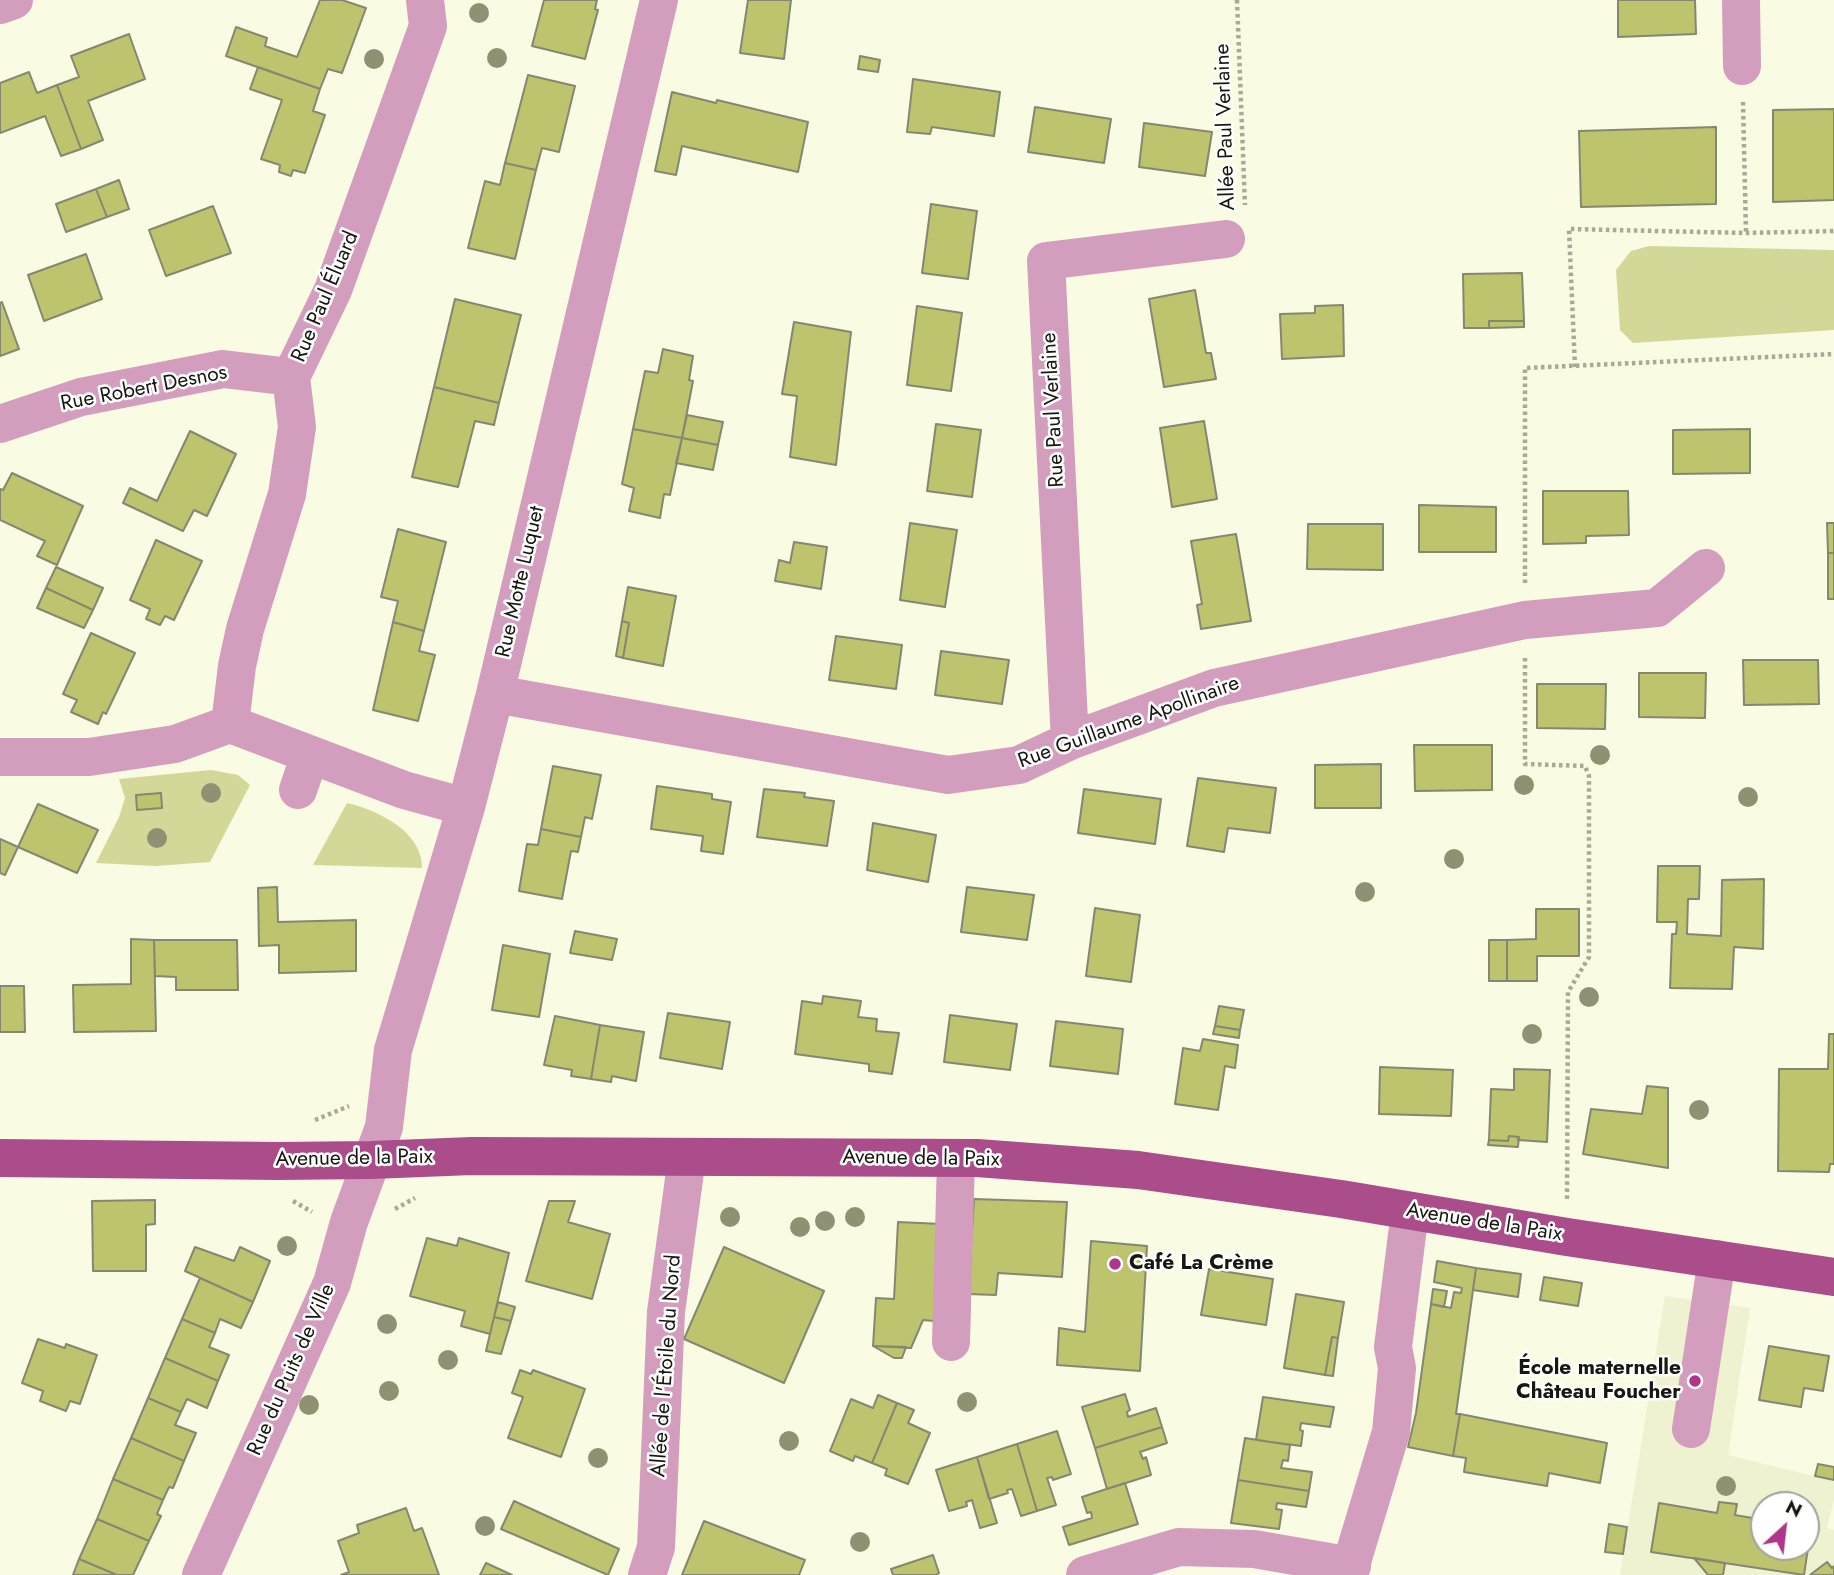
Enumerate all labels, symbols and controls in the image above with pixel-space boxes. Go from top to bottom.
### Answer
street label: Allée Paul Verlaine [1210,43,1242,211]
street label: Rue Paul Éluard [287,228,365,366]
street label: Rue Paul Verlaine [1037,332,1071,488]
street label: Rue Robert Desnos [59,361,229,417]
street label: Rue Motte Luquet [491,504,551,660]
street label: Rue Guillaume Apollinaire [1015,671,1243,775]
street label: Avenue de la Paix [275,1145,433,1173]
street label: Avenue de la Paix [842,1145,1000,1173]
street label: Avenue de la Paix [1404,1198,1564,1248]
place label: Café La Crème [1129,1251,1274,1277]
street label: Allée de l'Étoile du Nord [647,1254,687,1478]
marker: Café La Crème [1107,1256,1123,1272]
street label: Rue du Puits de Ville [243,1280,341,1460]
place label: École maternelle Château Foucher [1516,1356,1681,1406]
marker: École maternelle Château Foucher [1687,1373,1703,1389]
north arrow [1750,1491,1820,1561]
text: N [1781,1493,1807,1524]

